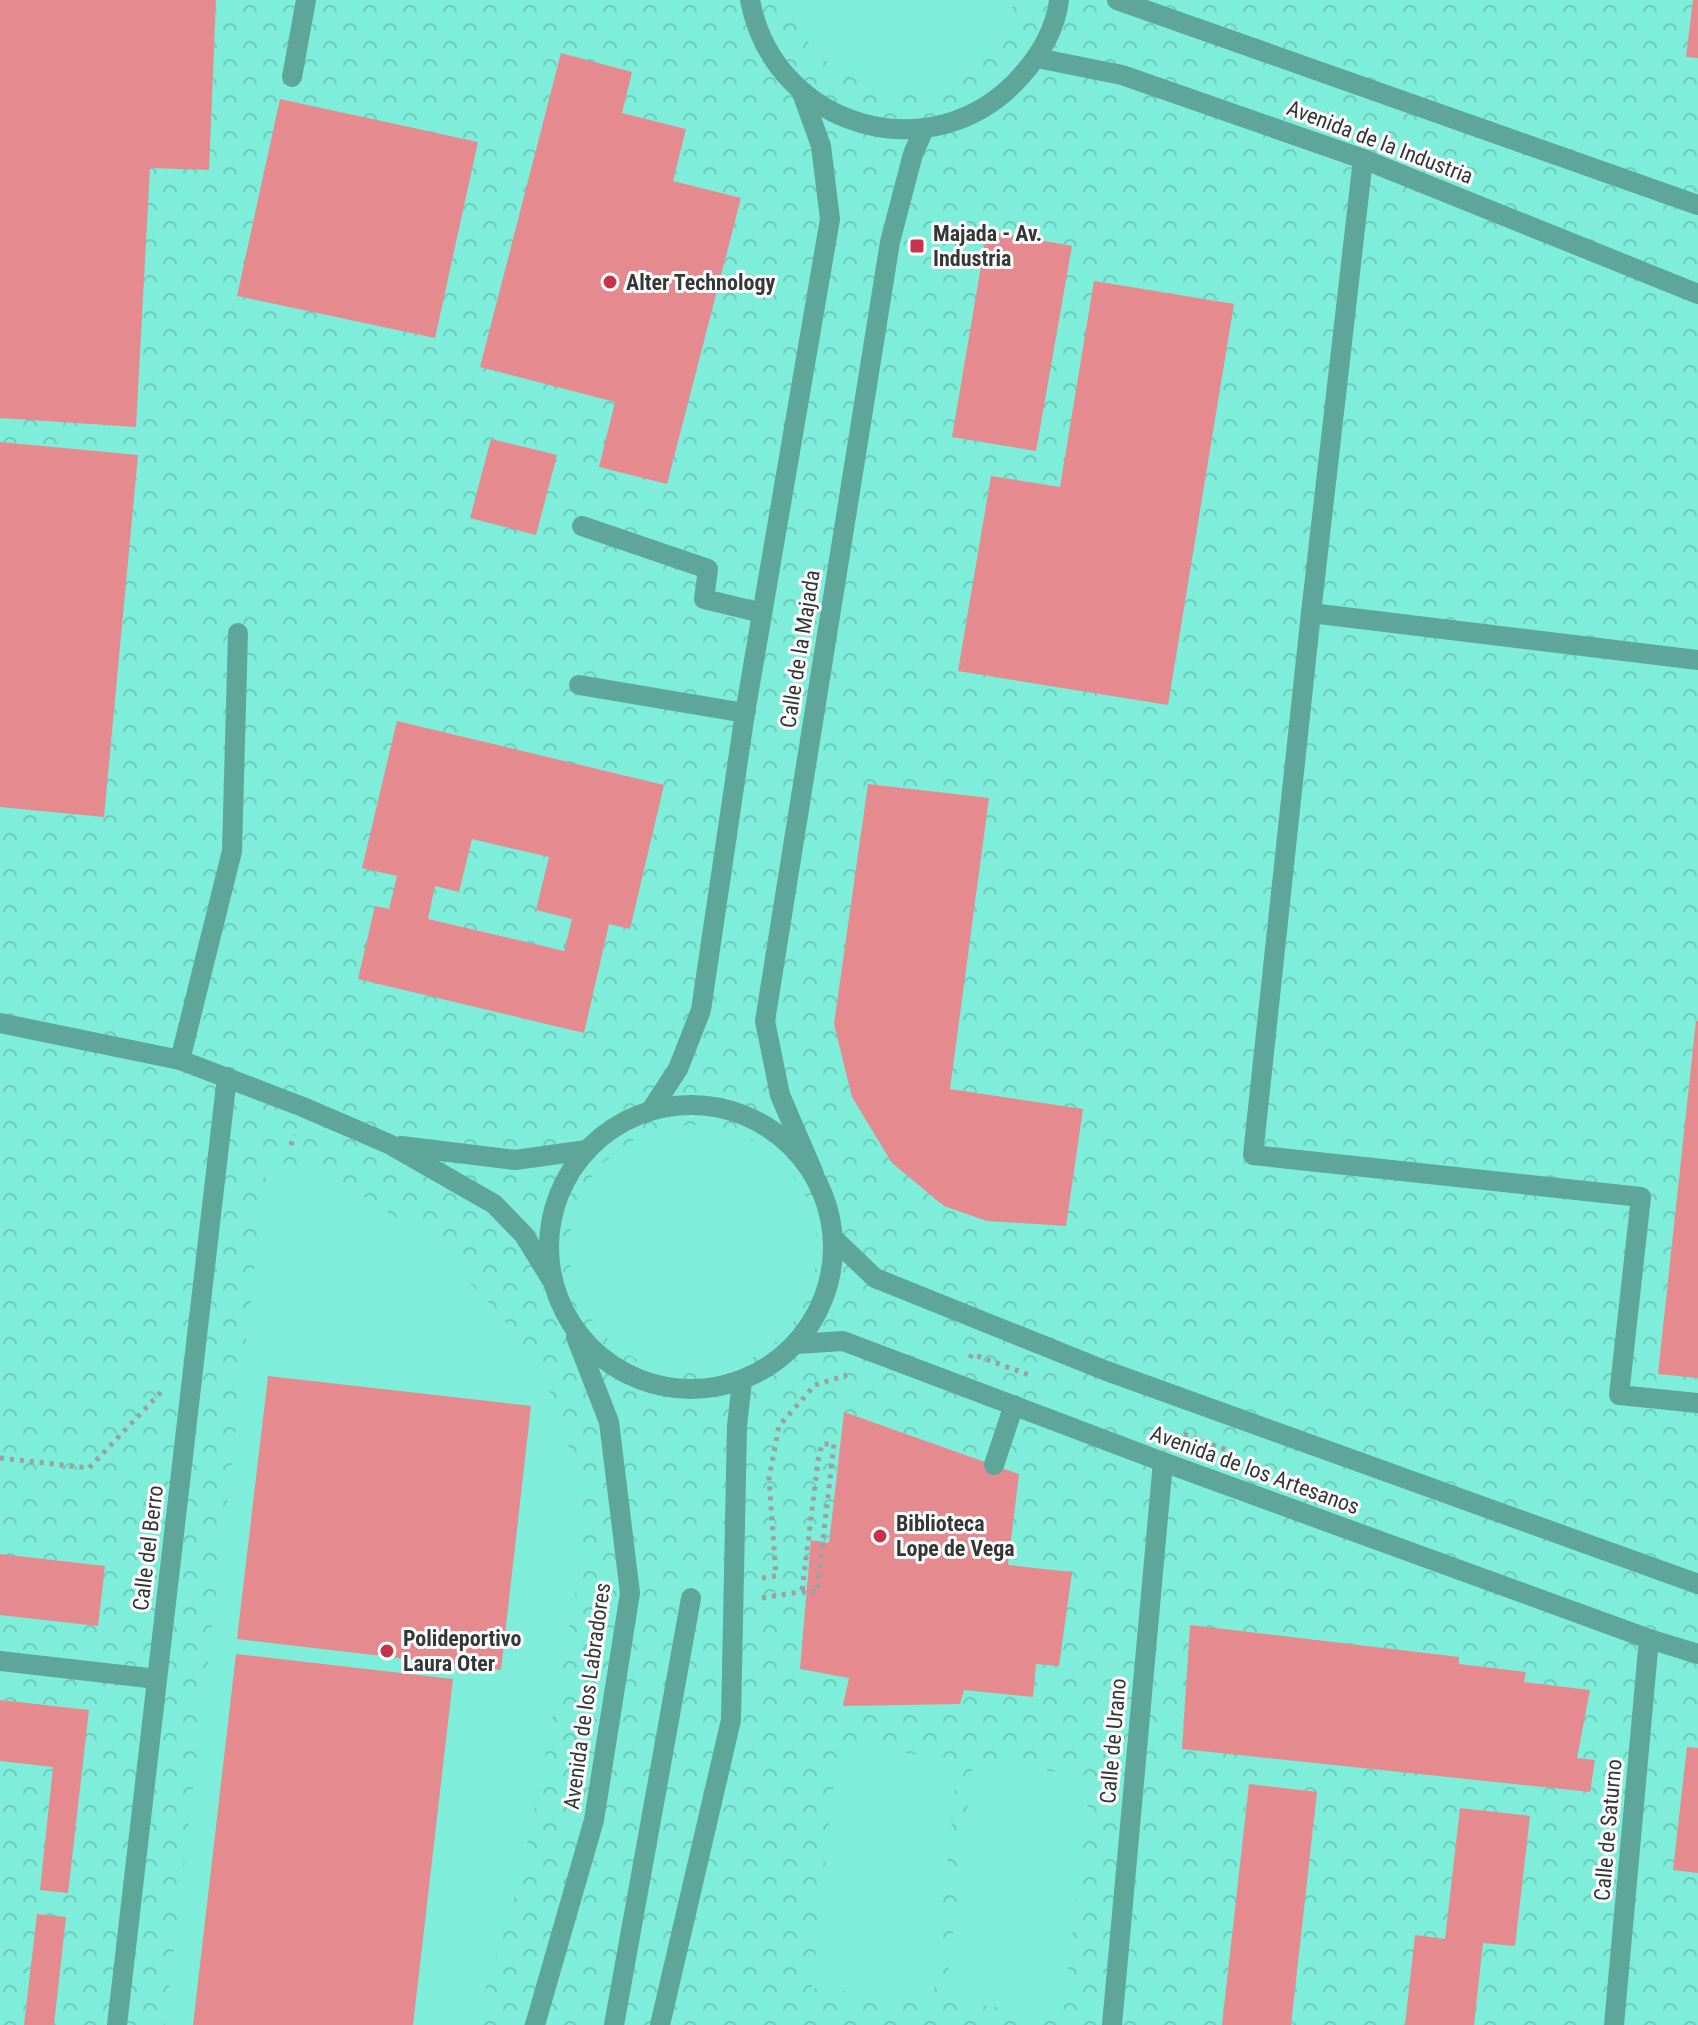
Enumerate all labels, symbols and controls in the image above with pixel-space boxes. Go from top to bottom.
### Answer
street label: Avenida de la Industria [1283,95,1477,189]
place label: Majada - Av. Industria [933,221,1042,271]
marker: Majada - Av. Industria [908,237,926,255]
place label: Alter Technology [626,270,775,295]
marker: Alter Technology [601,273,619,291]
street label: Calle de la Majada [775,568,825,730]
street label: Avenida de los Artesanos [1147,1421,1363,1519]
street label: Calle del Berro [128,1484,168,1612]
place label: Biblioteca Lope de Vega [896,1511,1015,1561]
marker: Biblioteca Lope de Vega [871,1527,889,1545]
street label: Avenida de los Labradores [559,1581,615,1811]
place label: Polideportivo Laura Oter [403,1626,521,1676]
marker: Polideportivo Laura Oter [378,1642,396,1660]
street label: Calle de Urano [1095,1677,1131,1805]
street label: Calle de Saturno [1589,1758,1627,1902]

